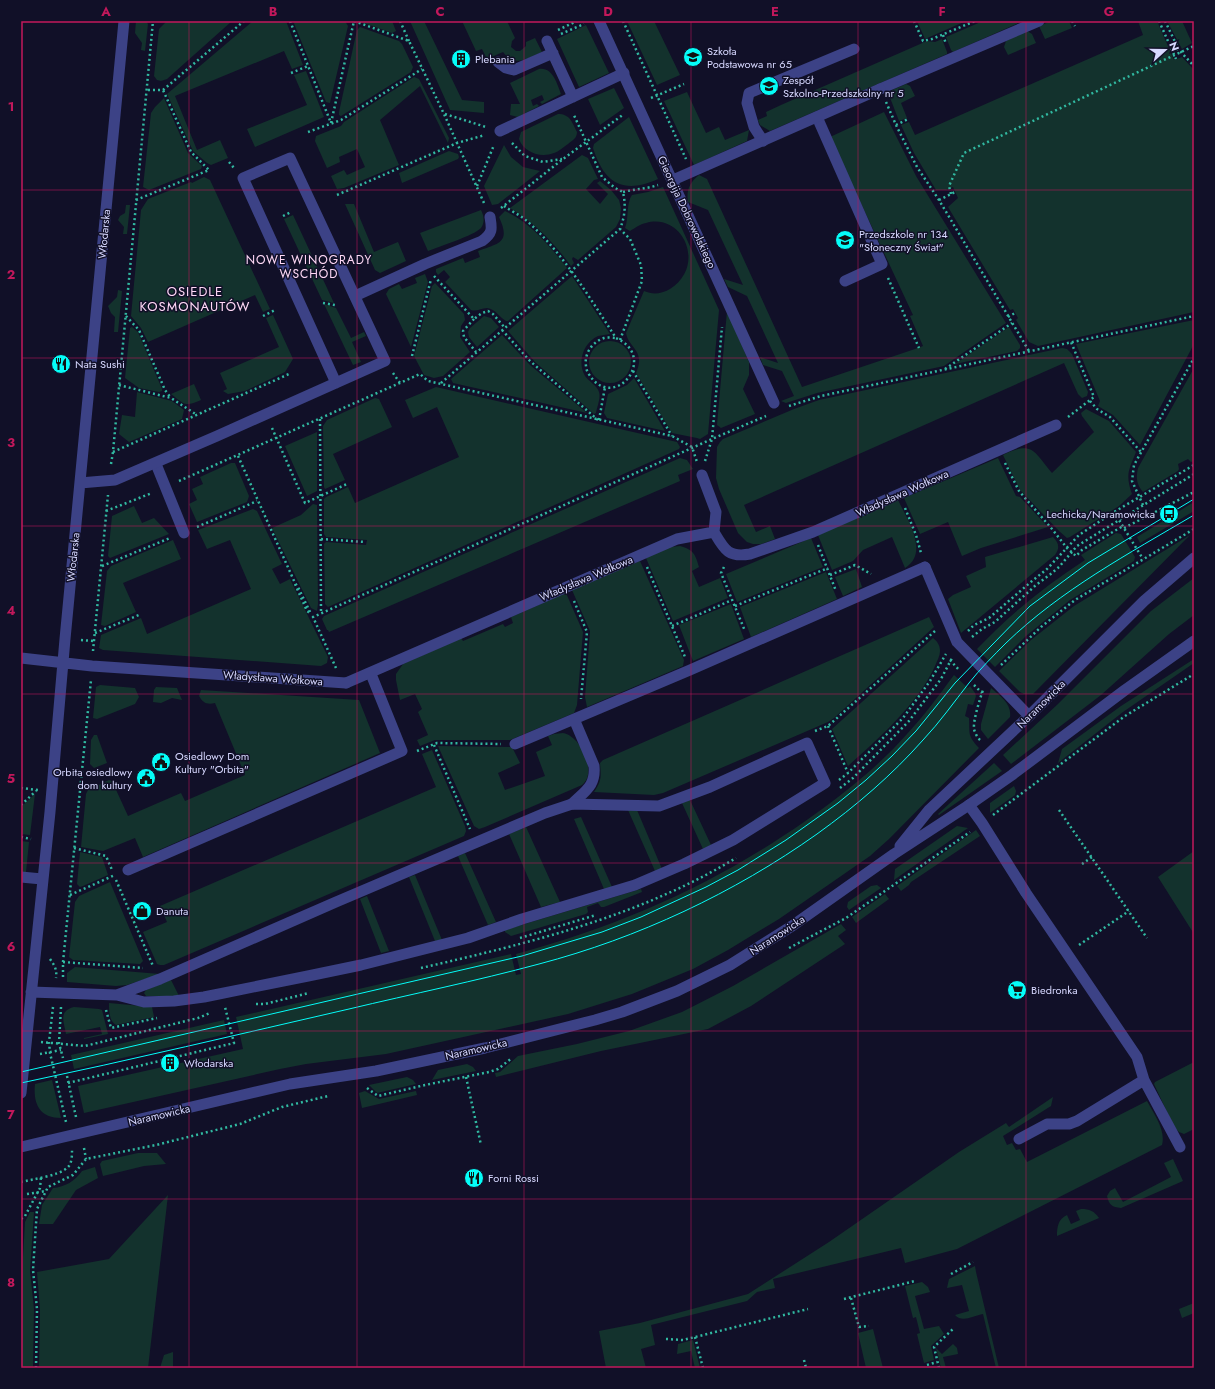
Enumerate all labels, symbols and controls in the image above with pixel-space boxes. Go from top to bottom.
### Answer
text: A [100,2,111,21]
text: B [269,2,278,21]
text: C [435,2,445,21]
text: D [603,2,613,21]
text: E [771,2,779,21]
text: F [938,2,946,21]
text: G [1104,2,1115,21]
north arrow [1145,30,1185,70]
text: N [1165,39,1183,53]
place label: Szkoła Podstawowa nr 65 [707,43,792,72]
school or university icon: Szkoła Podstawowa nr 65 [682,46,704,68]
building icon: Plebania [450,48,472,70]
place label: Plebania [475,51,515,67]
place label: Zespół Szkolno-Przedszkolny nr 5 [783,72,904,101]
school or university icon: Zespół Szkolno-Przedszkolny nr 5 [758,75,780,97]
text: 1 [8,97,14,116]
street label: Gieorgija Dobrowolskiego [654,153,720,271]
street label: Włodarska [94,209,114,259]
place label: Przedszkole nr 134 "Słoneczny Świat" [859,226,948,255]
school or university icon: Przedszkole nr 134 "Słoneczny Świat" [834,229,856,251]
district label: NOWE WINOGRADY WSCHÓD [246,251,372,283]
text: 2 [7,265,15,284]
district label: OSIEDLE KOSMONAUTÓW [140,282,250,316]
restaurant icon: Nata Sushi [50,353,72,375]
place label: Nata Sushi [75,356,125,372]
text: 3 [7,433,15,452]
street label: Władysława Wołkowa [853,465,951,521]
bus stop icon: Lechicka/Naramowicka [1158,503,1180,525]
place label: Lechicka/Naramowicka [1046,506,1155,522]
street label: Włodarska [62,532,84,582]
street label: Władysława Wołkowa [537,551,635,605]
text: 4 [6,601,16,620]
street label: Władysława Wołkowa [223,667,323,689]
street label: Naramowicka [1013,676,1069,732]
place label: Osiedlowy Dom Kultury "Orbita" [175,748,249,777]
public building icon: Osiedlowy Dom Kultury "Orbita" [150,751,172,773]
place label: Orbita osiedlowy dom kultury [53,764,132,793]
public building icon: Orbita osiedlowy dom kultury [135,767,157,789]
text: 5 [7,769,15,788]
shop icon: Danuta [131,900,153,922]
place label: Danuta [156,903,188,919]
street label: Naramowicka [746,911,808,959]
text: 6 [7,937,16,956]
supermarket icon: Biedronka [1006,979,1028,1001]
place label: Biedronka [1031,982,1077,998]
street label: Naramowicka [443,1034,509,1064]
building icon: Włodarska [159,1052,181,1074]
place label: Włodarska [184,1055,233,1071]
street label: Naramowicka [126,1100,192,1130]
text: 7 [7,1105,15,1124]
restaurant icon: Forni Rossi [463,1167,485,1189]
place label: Forni Rossi [488,1170,539,1186]
text: 8 [7,1273,15,1292]

